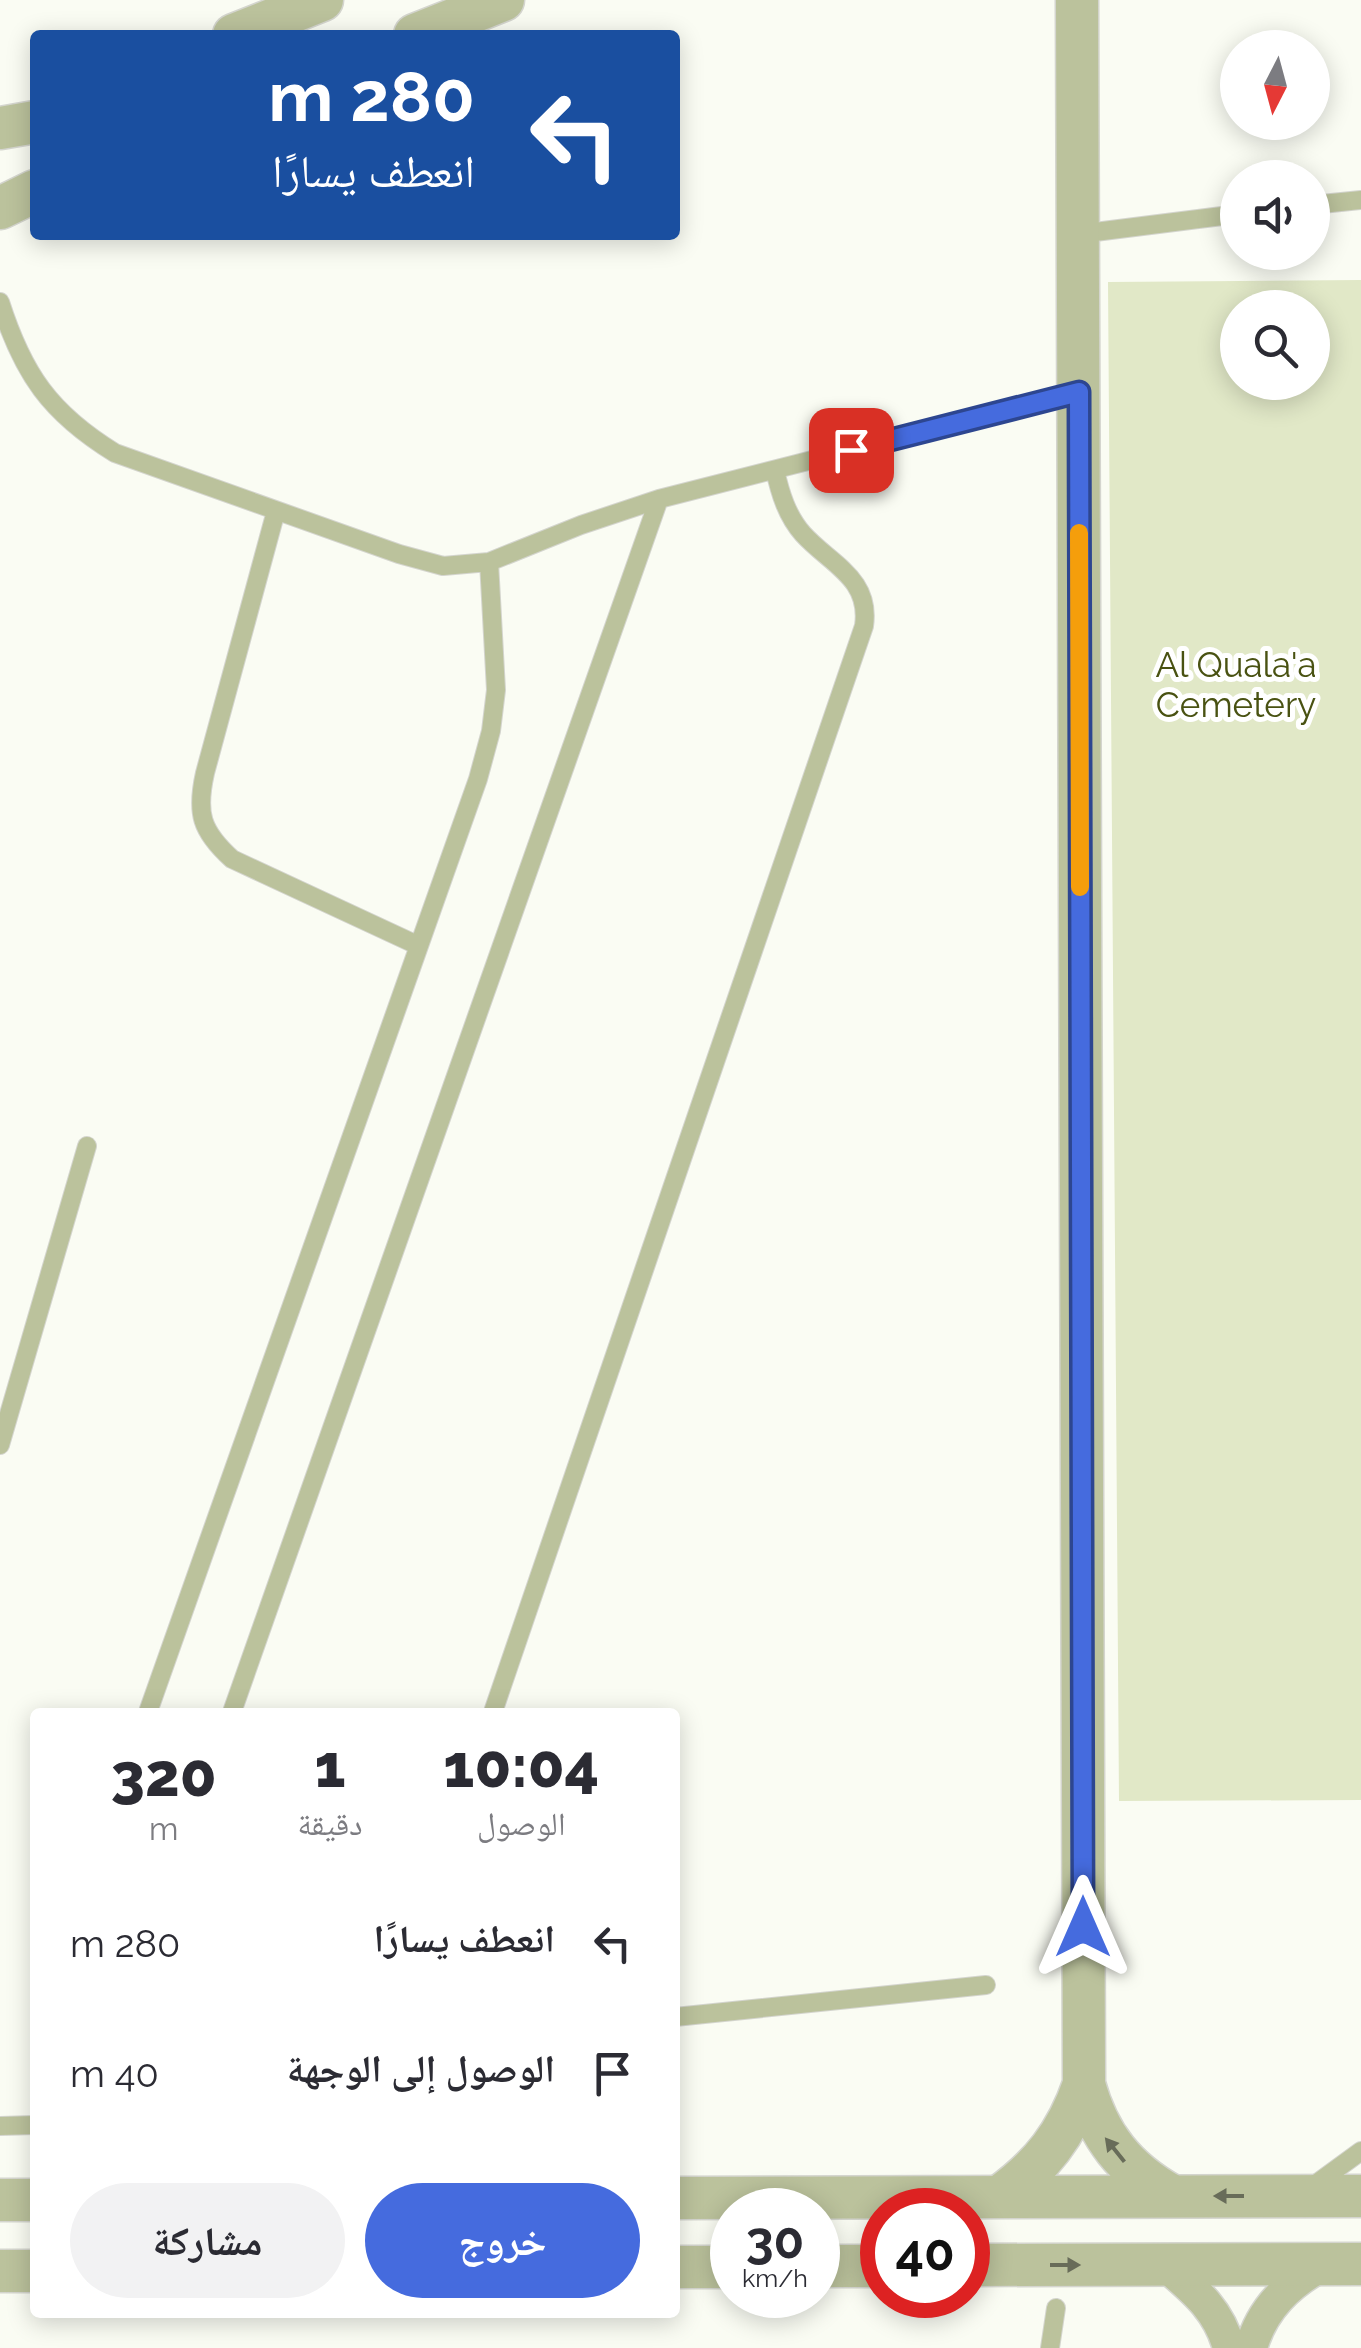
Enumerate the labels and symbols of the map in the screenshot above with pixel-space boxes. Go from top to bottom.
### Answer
north arrow [1220,30,1330,140]
pin [809,408,894,493]
park label: Al Quala'a Cemetery [1155,644,1317,725]
position arrow [1031,1875,1135,1979]
one-way arrow [1105,2138,1126,2163]
speed limit sign: 40 [860,2188,990,2318]
one-way arrow [1212,2188,1244,2204]
one-way arrow [1049,2257,1081,2273]

